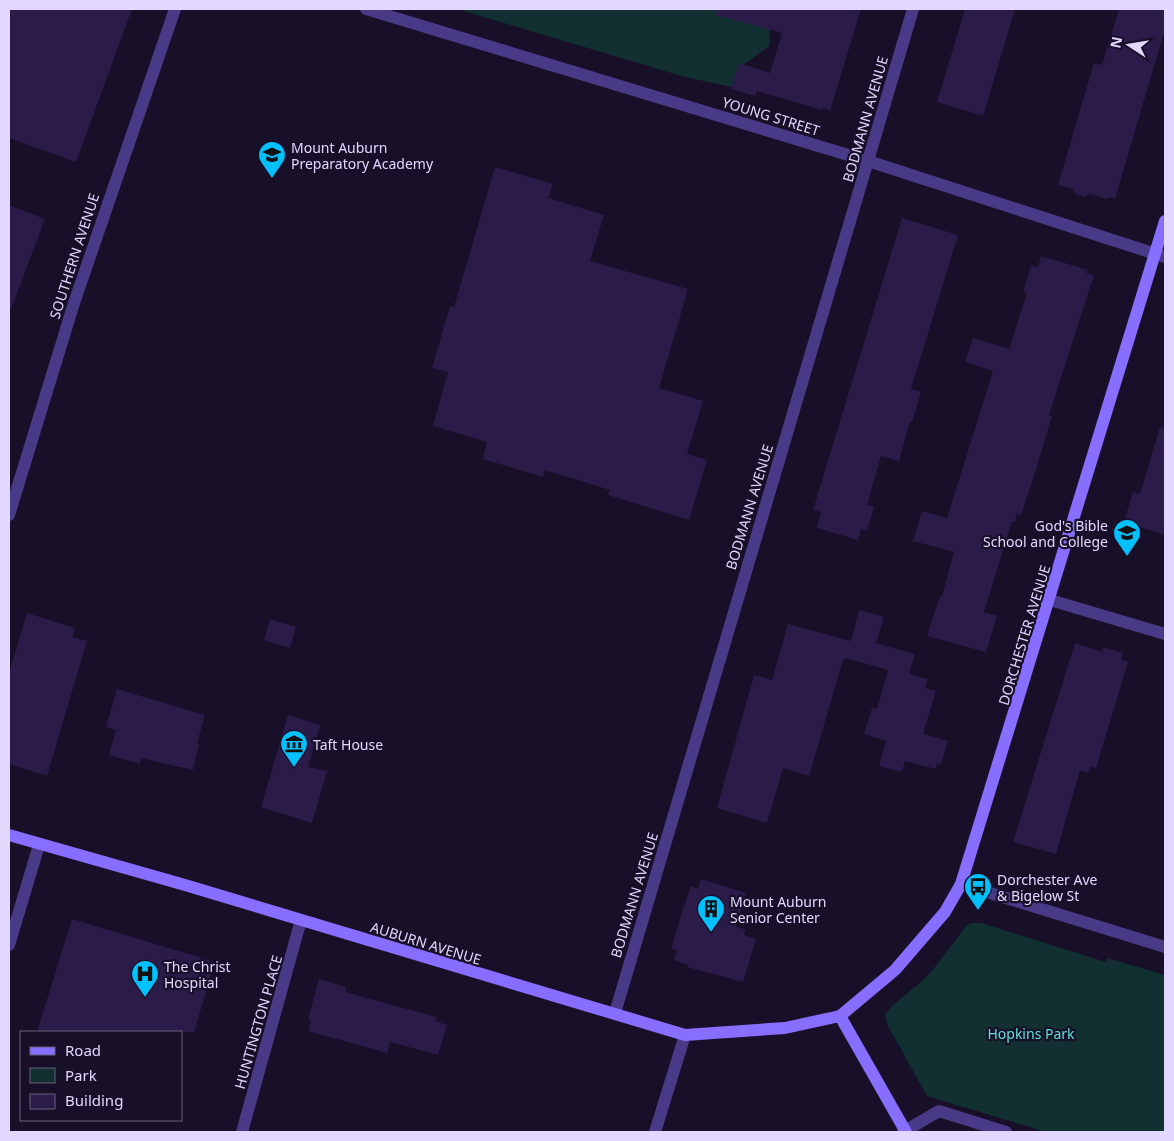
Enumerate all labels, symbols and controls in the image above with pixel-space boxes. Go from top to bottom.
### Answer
north arrow [1104,20,1154,70]
text: N [1105,35,1126,50]
street label: BODMANN AVENUE [838,54,892,184]
street label: YOUNG STREET [720,92,822,140]
place label: Mount Auburn Preparatory Academy [291,138,434,173]
school or university icon: Mount Auburn Preparatory Academy [257,140,287,179]
street label: SOUTHERN AVENUE [45,191,103,321]
street label: BODMANN AVENUE [721,442,777,572]
place label: God's Bible School and College [983,516,1108,551]
school or university icon: God's Bible School and College [1112,518,1142,557]
street label: DORCHESTER AVENUE [994,563,1054,707]
museum icon: Taft House [279,729,309,768]
place label: Taft House [313,735,383,754]
street label: BODMANN AVENUE [606,830,662,960]
place label: Dorchester Ave & Bigelow St [997,870,1098,905]
bus stop icon: Dorchester Ave & Bigelow St [963,872,993,911]
place label: Mount Auburn Senior Center [730,892,826,927]
building icon: Mount Auburn Senior Center [696,894,726,933]
street label: AUBURN AVENUE [368,917,484,969]
street label: HUNTINGTON PLACE [230,953,286,1091]
place label: The Christ Hospital [164,957,231,992]
hospital icon: The Christ Hospital [130,959,160,998]
park label: Hopkins Park [987,1024,1075,1043]
legend [20,1031,182,1121]
text: Road [65,1040,101,1060]
text: Park [65,1065,97,1085]
text: Building [65,1090,123,1110]

